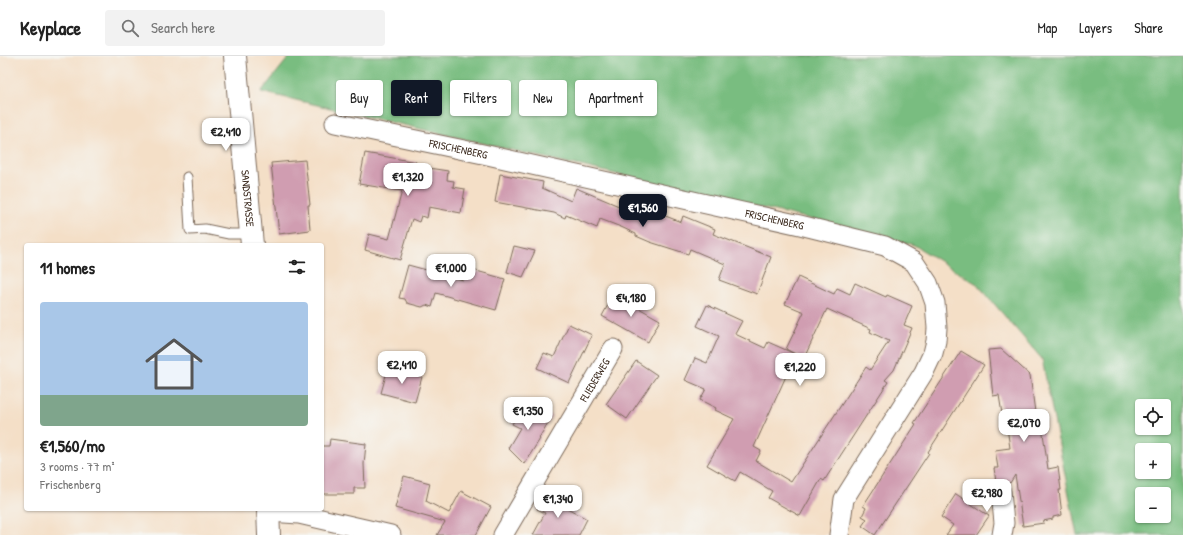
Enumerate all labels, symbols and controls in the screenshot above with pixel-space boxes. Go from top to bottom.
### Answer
search box [105,10,385,46]
text: Keyplace [20,15,81,41]
icon: search [119,17,141,39]
text: Search here [151,17,215,38]
text: Map [1037,18,1057,37]
text: Layers [1079,18,1112,37]
text: Share [1134,18,1163,37]
chip: Buy [336,80,383,116]
chip: Rent [391,80,442,116]
chip: Filters [450,80,511,116]
chip: New [519,80,567,116]
chip: Apartment [575,80,657,116]
pin: €2,410 [193,118,259,152]
text: €2,410 [211,122,241,140]
street label: FRISCHENBERG [427,136,490,162]
pin: €1,320 [375,163,441,197]
text: €1,320 [392,167,424,185]
street label: SANDSTRASSE [238,169,257,228]
pin: €1,560 [610,194,676,228]
text: €1,560 [628,198,658,216]
street label: FRISCHENBERG [743,206,806,233]
pin: €1,000 [418,254,484,288]
text: 11 homes [40,256,95,279]
icon: filters [286,256,308,278]
text: €1,000 [435,258,467,276]
pin: €4,180 [598,284,664,318]
text: €4,180 [616,288,646,306]
icon: home [138,328,210,400]
pin: €2,410 [369,351,435,385]
pin: €1,220 [767,353,833,387]
text: €2,410 [387,355,417,373]
street label: FLIEDERWEG [576,355,613,405]
text: €1,220 [784,357,816,375]
pin: €1,350 [495,397,561,431]
map controls [1135,399,1171,523]
button: locate [1135,399,1171,435]
text: €1,350 [513,401,543,419]
pin: €2,070 [991,409,1057,443]
text: €2,070 [1007,413,1041,431]
text: €1,560/mo [40,434,105,457]
button: + [1135,443,1171,479]
text: 3 rooms · 77 m² [40,457,114,475]
text: Frischenberg [40,475,101,493]
pin: €2,980 [954,479,1020,513]
text: €2,980 [971,483,1003,501]
pin: €1,340 [525,485,591,519]
button: − [1135,487,1171,523]
text: €1,340 [543,489,573,507]

